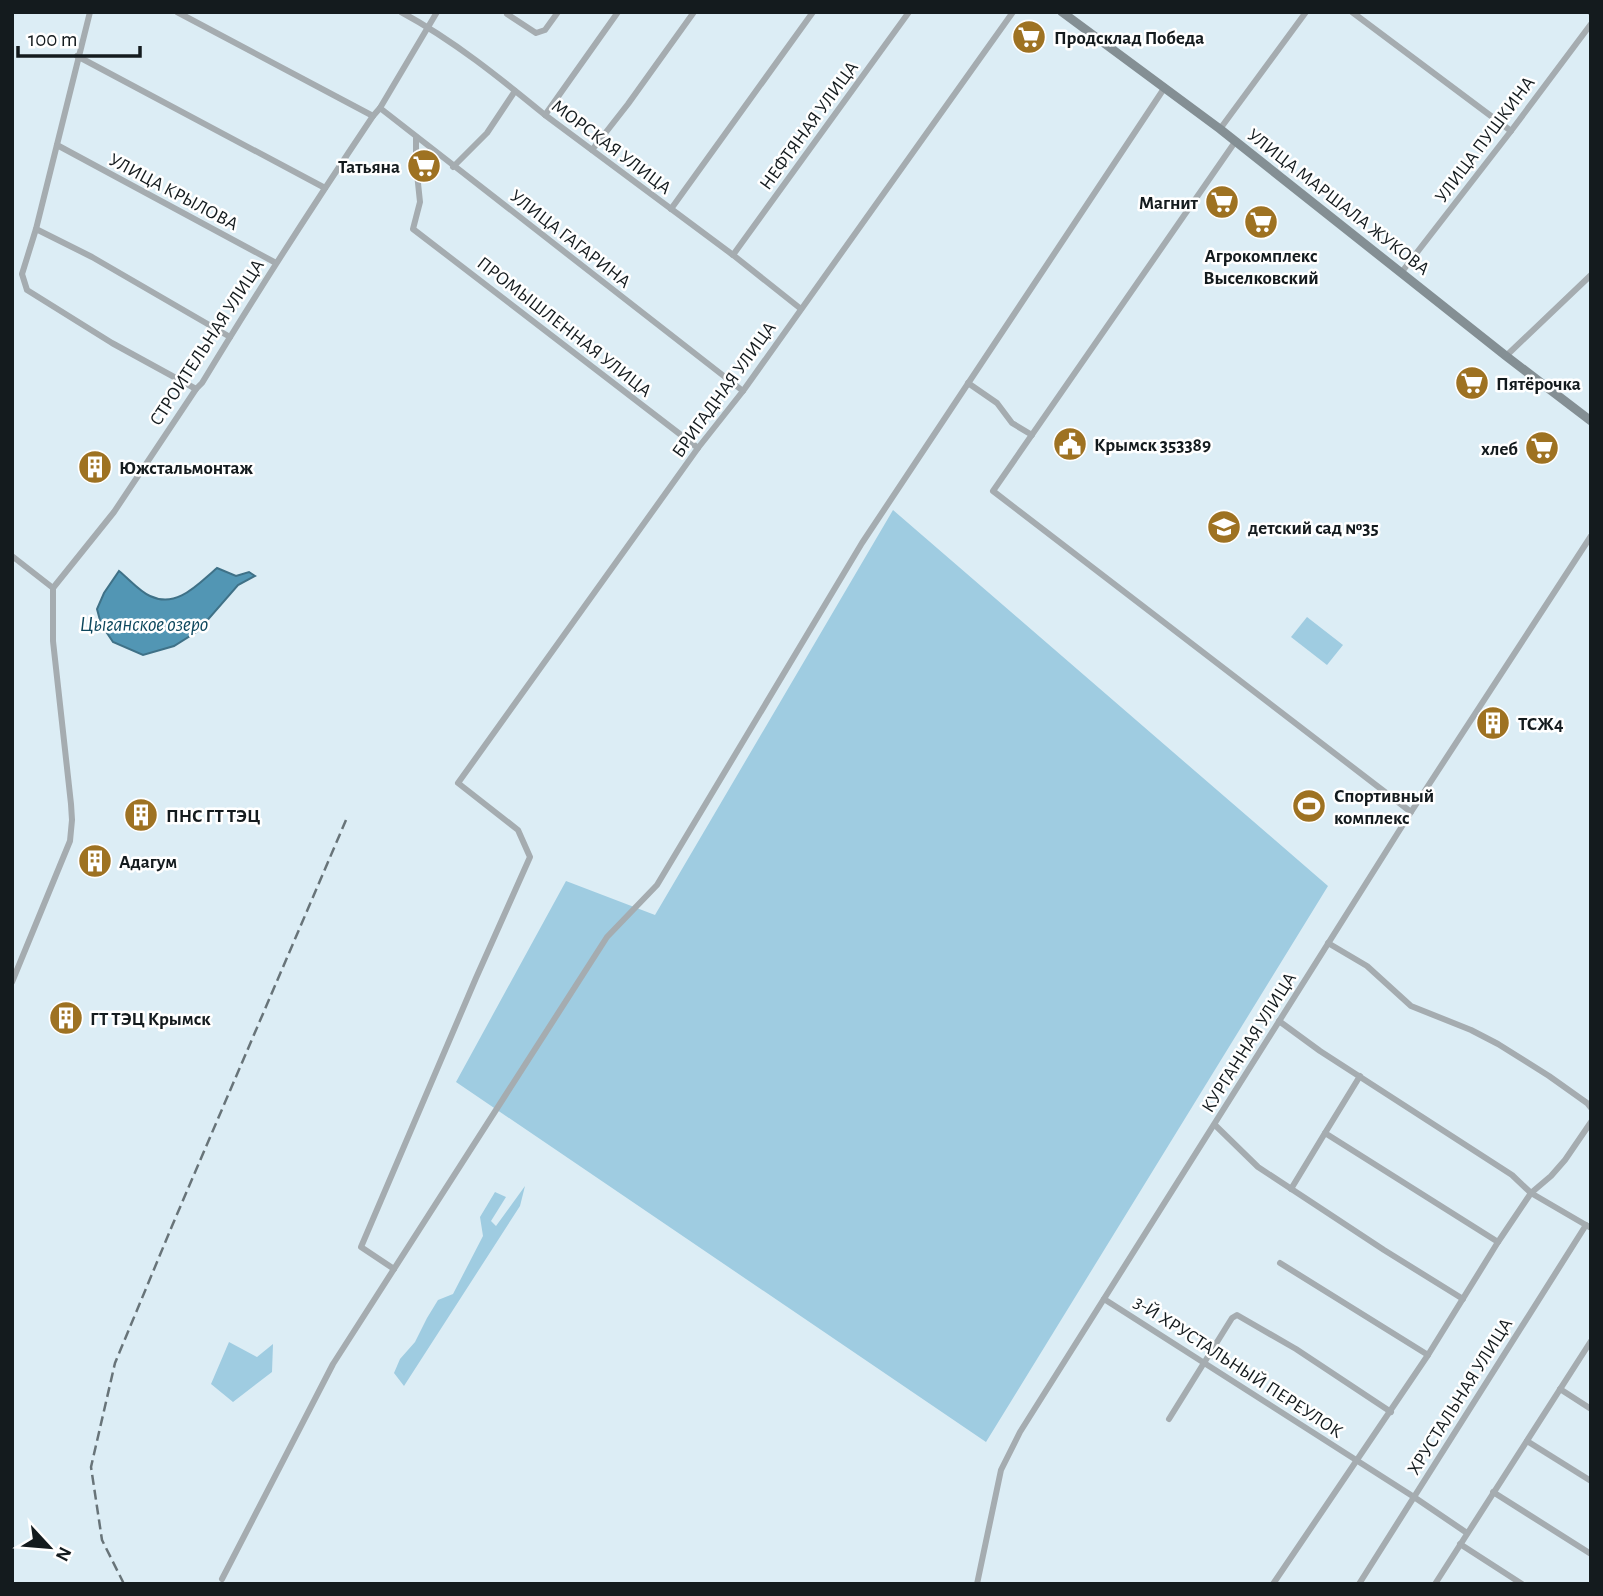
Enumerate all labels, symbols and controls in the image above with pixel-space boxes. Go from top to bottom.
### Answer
scale bar [18,14,140,58]
supermarket icon: Продсклад Победа [1010,18,1048,56]
text: 100 m [28,29,78,50]
place label: Продсклад Победа [1054,29,1204,48]
street label: НЕФТЯНАЯ УЛИЦА [756,58,862,194]
street label: УЛИЦА ПУШКИНА [1432,73,1539,206]
street label: МОРСКАЯ УЛИЦА [548,96,674,198]
street label: УЛИЦА МАРШАЛА ЖУКОВА [1243,125,1433,279]
supermarket icon: Татьяна [405,147,443,185]
street label: УЛИЦА КРЫЛОВА [106,150,241,234]
place label: Татьяна [338,158,400,177]
supermarket icon: Магнит [1203,183,1241,221]
street label: УЛИЦА ГАГАРИНА [506,186,634,292]
place label: Магнит [1139,194,1199,213]
supermarket icon: Агрокомплекс Выселковский [1242,203,1280,241]
place label: Агрокомплекс Выселковский [1203,247,1319,288]
street label: ПРОМЫШЛЕННАЯ УЛИЦА [473,253,655,401]
street label: СТРОИТЕЛЬНАЯ УЛИЦА [146,256,268,429]
street label: БРИГАДНАЯ УЛИЦА [669,319,780,461]
supermarket icon: Пятёрочка [1453,364,1491,402]
place label: Пятёрочка [1496,375,1581,394]
public building icon: Крымск 353389 [1051,425,1089,463]
supermarket icon: хлеб [1523,429,1561,467]
place label: Крымск 353389 [1094,436,1211,455]
place label: хлеб [1481,440,1518,459]
building icon: Южстальмонтаж [76,448,114,486]
place label: Южстальмонтаж [119,459,254,478]
school or university icon: детский сад №35 [1205,508,1243,546]
place label: детский сад №35 [1248,519,1379,538]
water label: Цыганское озеро [80,614,208,636]
building icon: ТСЖ4 [1474,704,1512,742]
place label: ТСЖ4 [1518,715,1564,734]
sports icon: Спортивный комплекс [1290,787,1328,825]
place label: Спортивный комплекс [1334,787,1434,828]
building icon: ПНС ГТ ТЭЦ [122,796,160,834]
place label: ПНС ГТ ТЭЦ [166,807,260,826]
building icon: Адагум [76,842,114,880]
place label: Адагум [119,853,177,872]
street label: КУРГАННАЯ УЛИЦА [1199,969,1300,1116]
building icon: ГТ ТЭЦ Крымск [47,999,85,1037]
place label: ГТ ТЭЦ Крымск [90,1010,211,1029]
street label: 3-Й ХРУСТАЛЬНЫЙ ПЕРЕУЛОК [1130,1292,1347,1442]
street label: ХРУСТАЛЬНАЯ УЛИЦА [1404,1315,1516,1478]
north arrow [14,1512,84,1582]
text: N [51,1544,74,1564]

